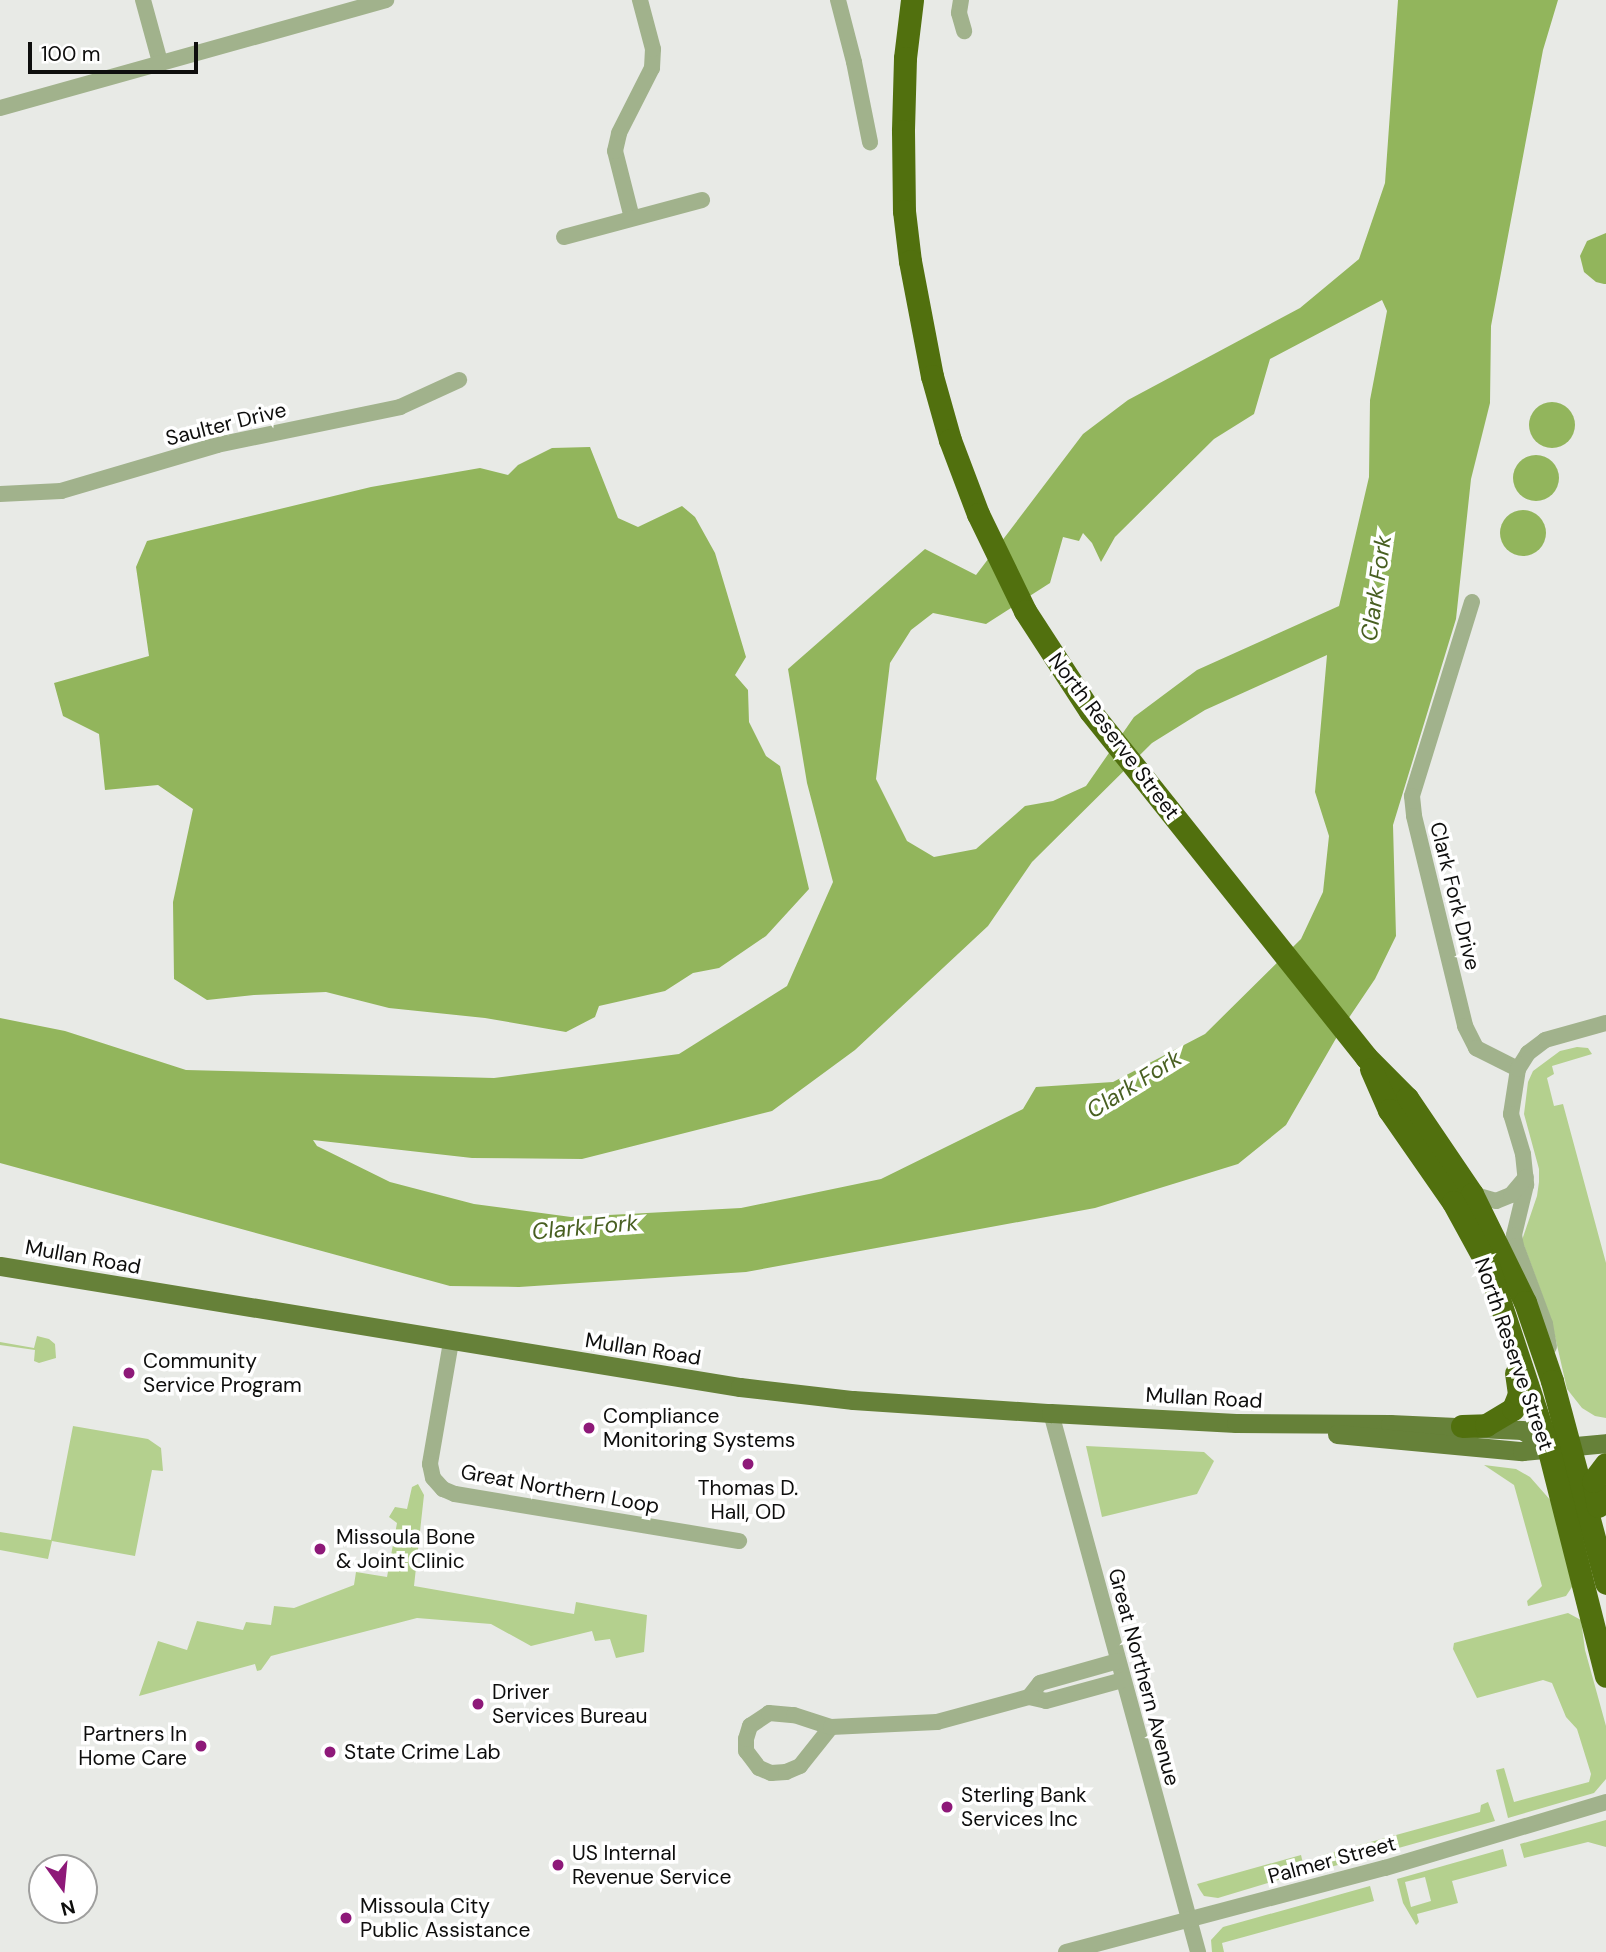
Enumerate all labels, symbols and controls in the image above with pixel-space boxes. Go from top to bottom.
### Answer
scale bar [32,28,201,72]
text: 100 m [41,40,101,68]
street label: Saulter Drive [163,397,289,451]
water label: Clark Fork [1355,533,1397,643]
street label: North Reserve Street [1043,648,1185,824]
street label: Clark Fork Drive [1424,819,1486,973]
water label: Clark Fork [1081,1044,1187,1124]
water label: Clark Fork [531,1209,639,1245]
street label: Mullan Road [23,1234,143,1280]
street label: North Reserve Street [1469,1254,1559,1454]
street label: Mullan Road [583,1327,703,1371]
place label: Community Service Program [143,1348,302,1398]
marker: Community Service Program [121,1365,137,1381]
street label: Mullan Road [1145,1382,1263,1414]
place label: Compliance Monitoring Systems [603,1403,795,1453]
marker: Compliance Monitoring Systems [581,1420,597,1436]
marker: Thomas D. Hall, OD [740,1456,756,1472]
street label: Great Northern Loop [459,1459,661,1519]
place label: Thomas D. Hall, OD [698,1475,798,1525]
place label: Missoula Bone & Joint Clinic [336,1524,475,1574]
marker: Missoula Bone & Joint Clinic [310,1539,330,1559]
street label: Great Northern Avenue [1103,1566,1185,1788]
place label: Driver Services Bureau [492,1679,648,1729]
marker: Driver Services Bureau [470,1696,486,1712]
place label: Partners In Home Care [78,1721,187,1771]
marker: Partners In Home Care [193,1738,209,1754]
place label: State Crime Lab [344,1739,501,1765]
marker: State Crime Lab [322,1744,338,1760]
place label: Sterling Bank Services Inc [961,1782,1087,1832]
marker: Sterling Bank Services Inc [939,1799,955,1815]
street label: Palmer Street [1265,1831,1399,1889]
place label: US Internal Revenue Service [572,1840,731,1890]
north arrow [28,1854,98,1924]
marker: US Internal Revenue Service [550,1857,566,1873]
place label: Missoula City Public Assistance [360,1893,530,1943]
text: N [58,1894,78,1922]
marker: Missoula City Public Assistance [338,1910,354,1926]

